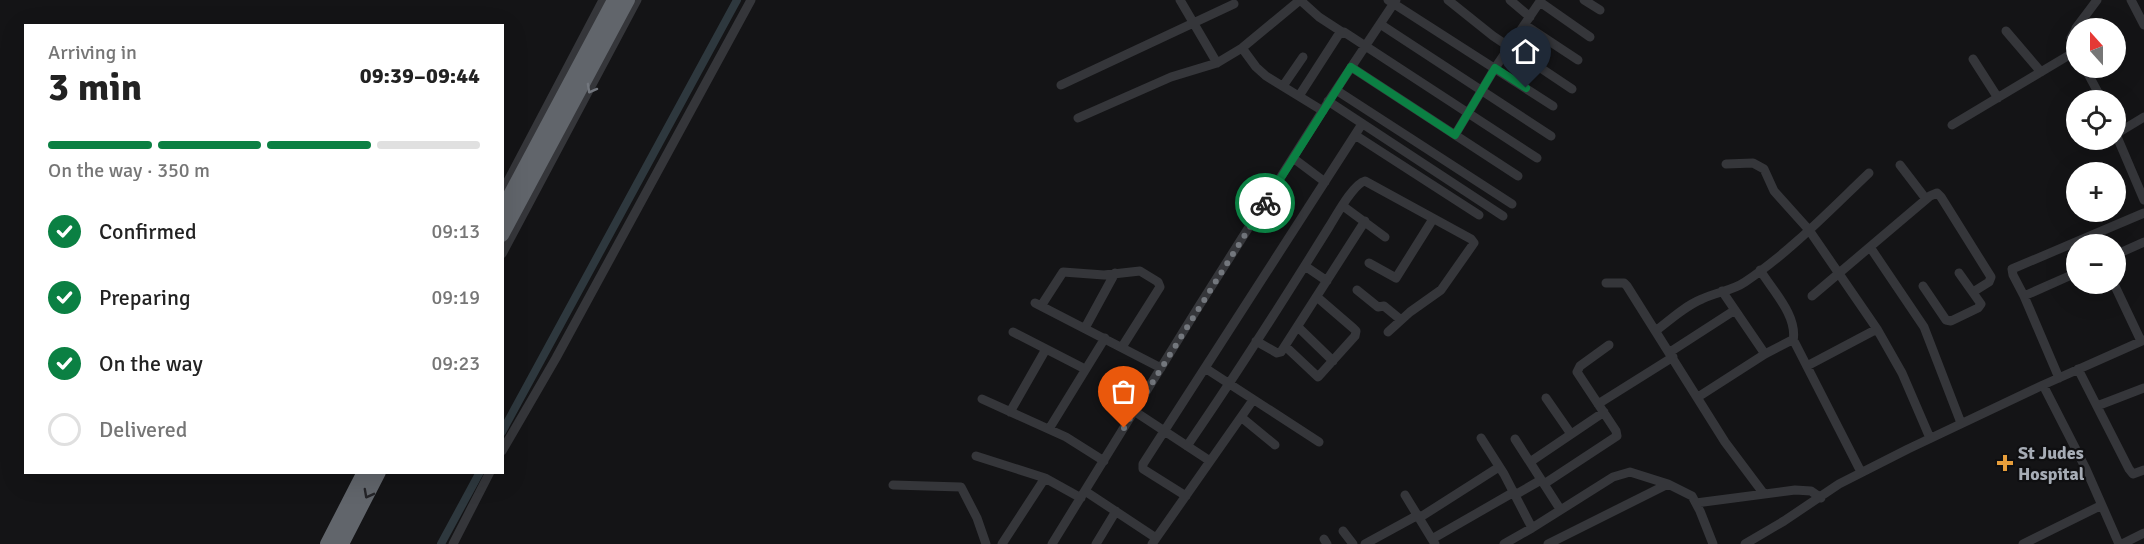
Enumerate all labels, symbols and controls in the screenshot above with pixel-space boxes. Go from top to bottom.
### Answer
north arrow [2066,18,2126,78]
map controls [2066,18,2126,294]
pin [1500,26,1551,88]
icon: home [1509,35,1542,68]
text: Arriving in [48,40,137,65]
text: 09:39–09:44 [360,62,480,89]
text: 3 min [48,63,142,111]
one-way arrow [587,83,598,93]
button: locate [2066,90,2126,150]
text: On the way · 350 m [48,158,210,183]
button: + [2066,162,2126,222]
courier [1235,173,1295,233]
icon: bike [1249,187,1282,220]
icon: check [48,215,81,248]
text: Confirmed [99,218,197,245]
text: 09:13 [431,219,480,244]
button: − [2066,234,2126,294]
icon: check [48,281,81,314]
text: Preparing [99,284,191,311]
text: 09:19 [431,285,480,310]
icon: check [48,347,81,380]
text: On the way [99,350,203,377]
text: 09:23 [431,351,480,376]
pin [1098,366,1149,428]
icon: bag [1107,375,1140,408]
text: Delivered [99,416,187,443]
place label: St Judes Hospital [2018,442,2085,485]
marker: St Judes Hospital [1996,454,2014,472]
one-way arrow [364,487,375,498]

